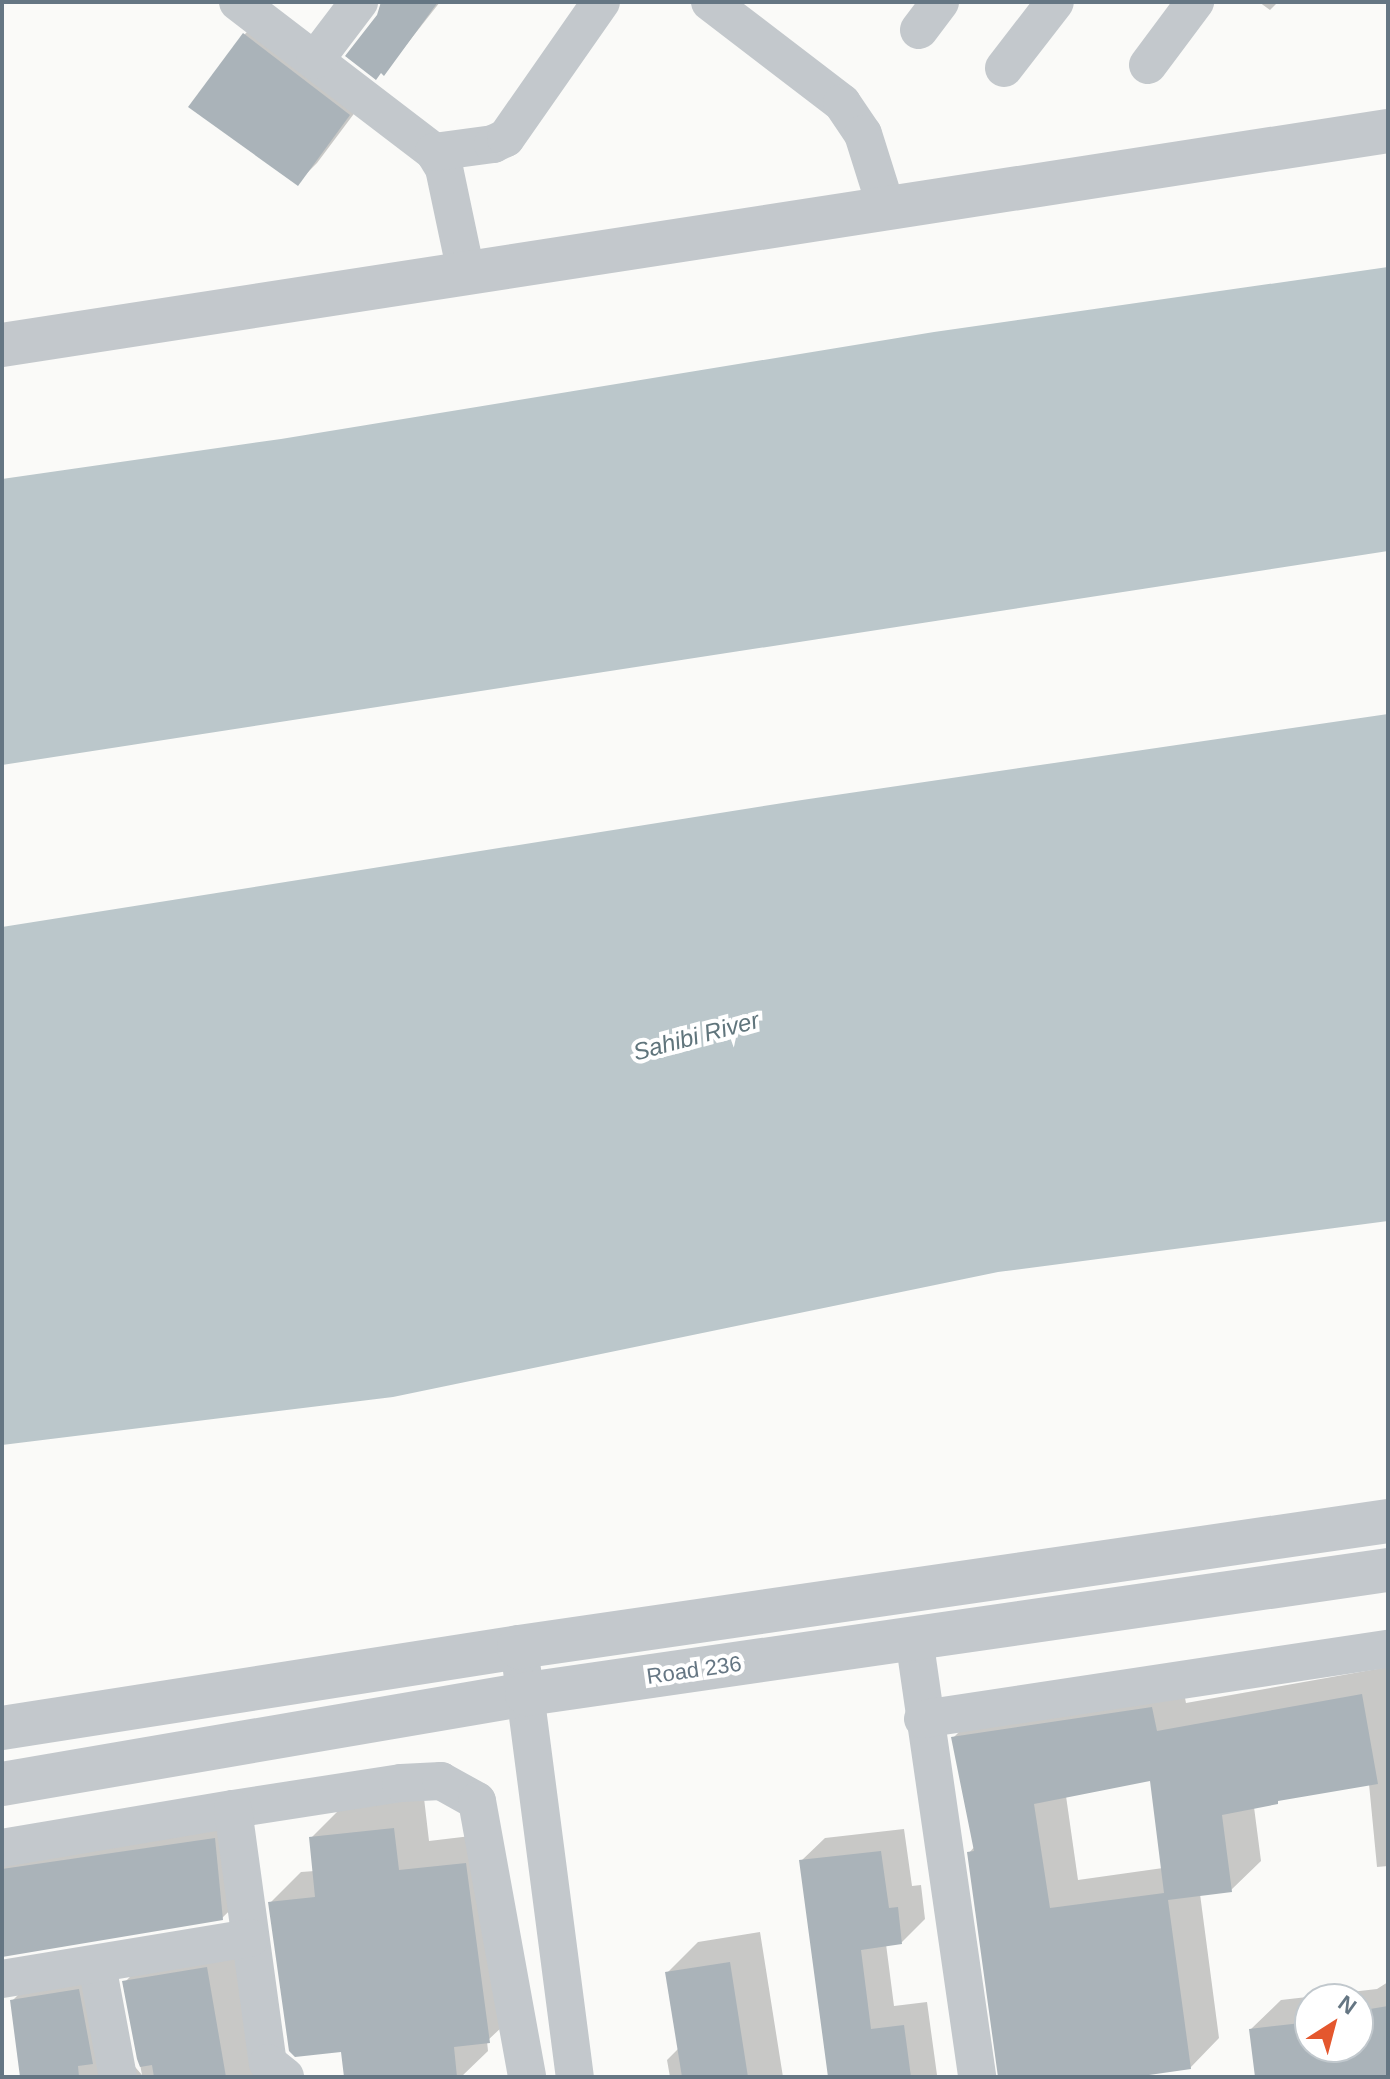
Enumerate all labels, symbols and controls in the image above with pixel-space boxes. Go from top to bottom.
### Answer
water label: Sahibi River [630,1005,762,1067]
street label: Road 236 [645,1650,743,1690]
north arrow [1294,1983,1374,2063]
text: N [1333,1990,1361,2020]

